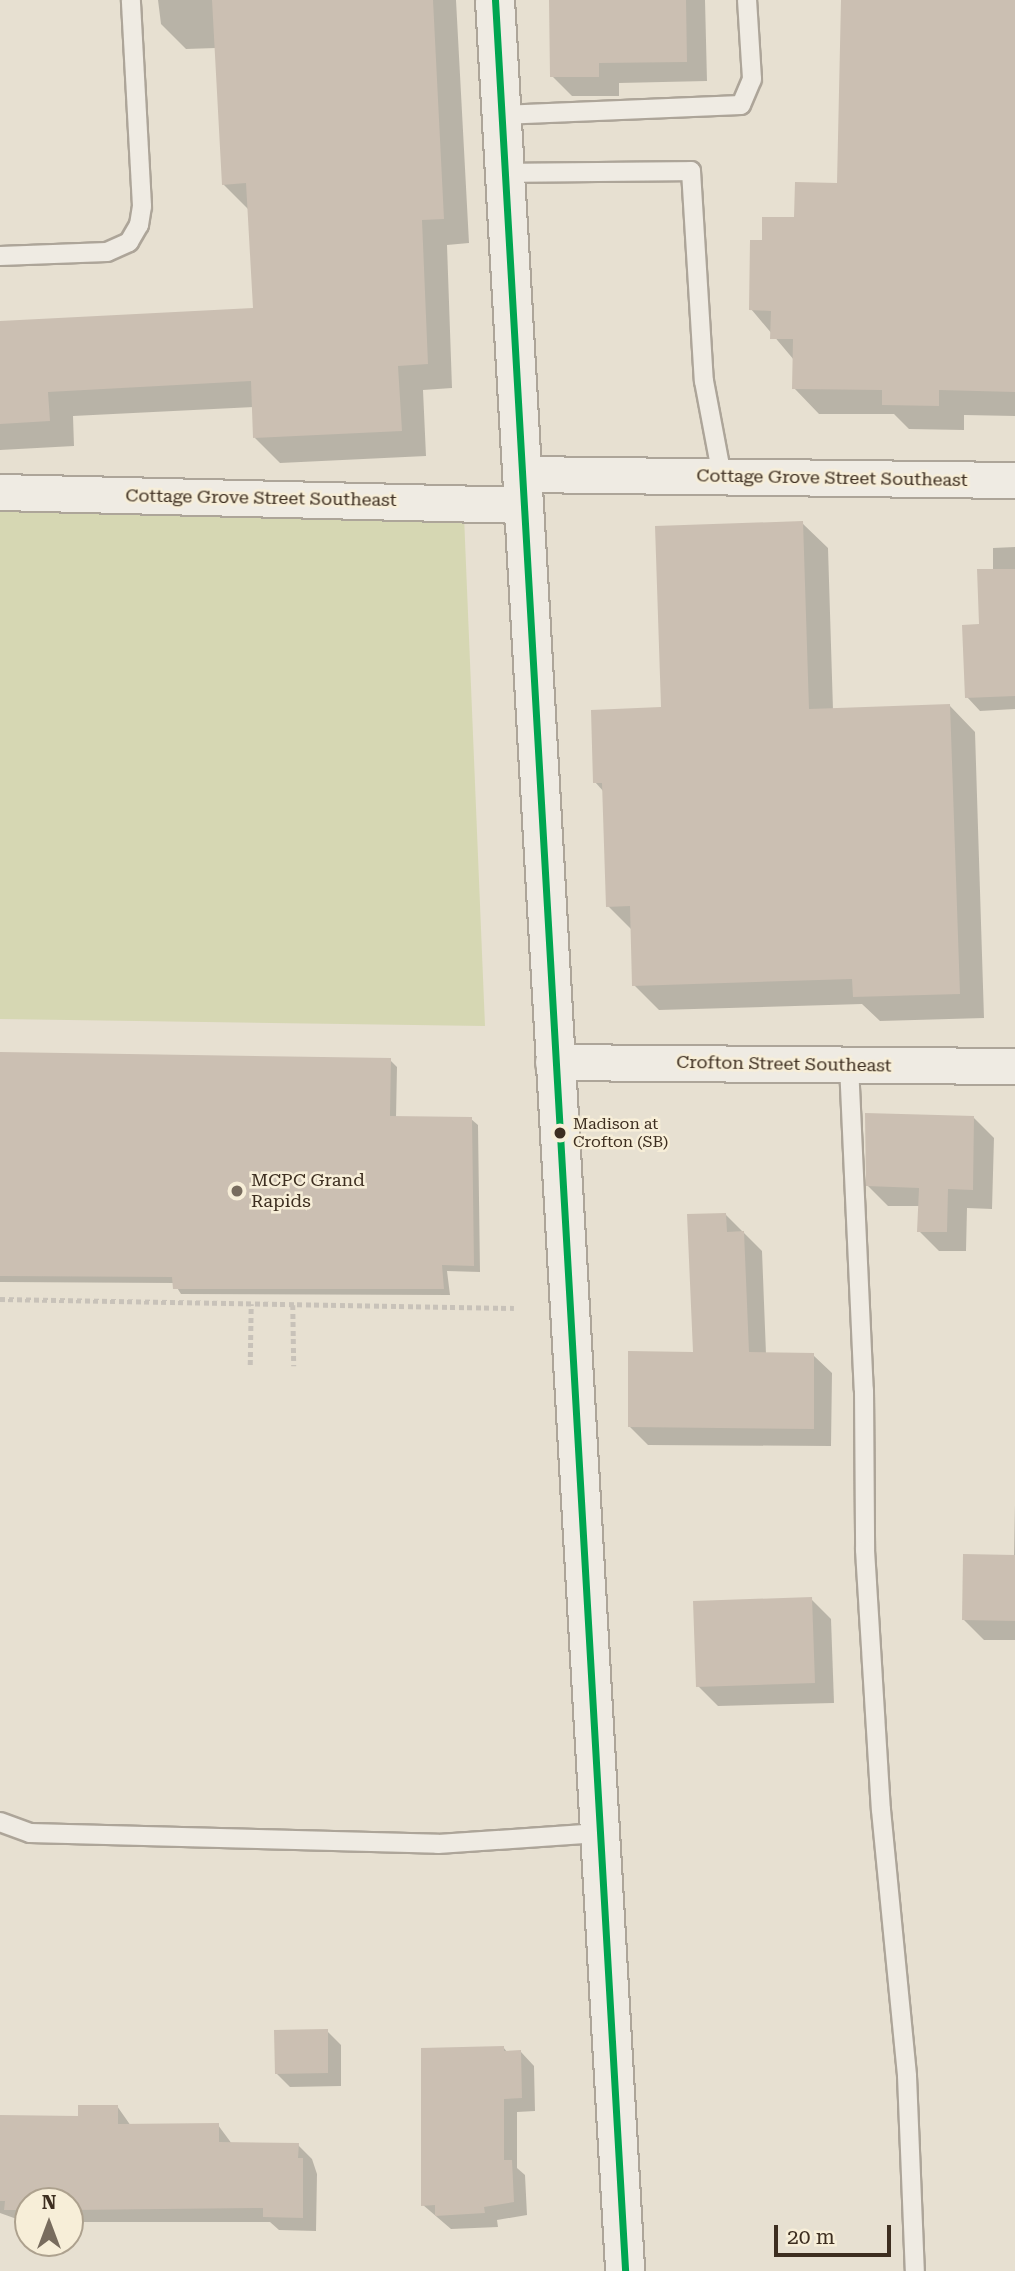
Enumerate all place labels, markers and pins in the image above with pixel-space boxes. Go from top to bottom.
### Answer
place label: Madison at Crofton (SB) [573,1114,668,1152]
marker: Madison at Crofton (SB) [553,1126,567,1140]
place label: MCPC Grand Rapids [251,1170,365,1212]
marker: MCPC Grand Rapids [229,1183,245,1199]

